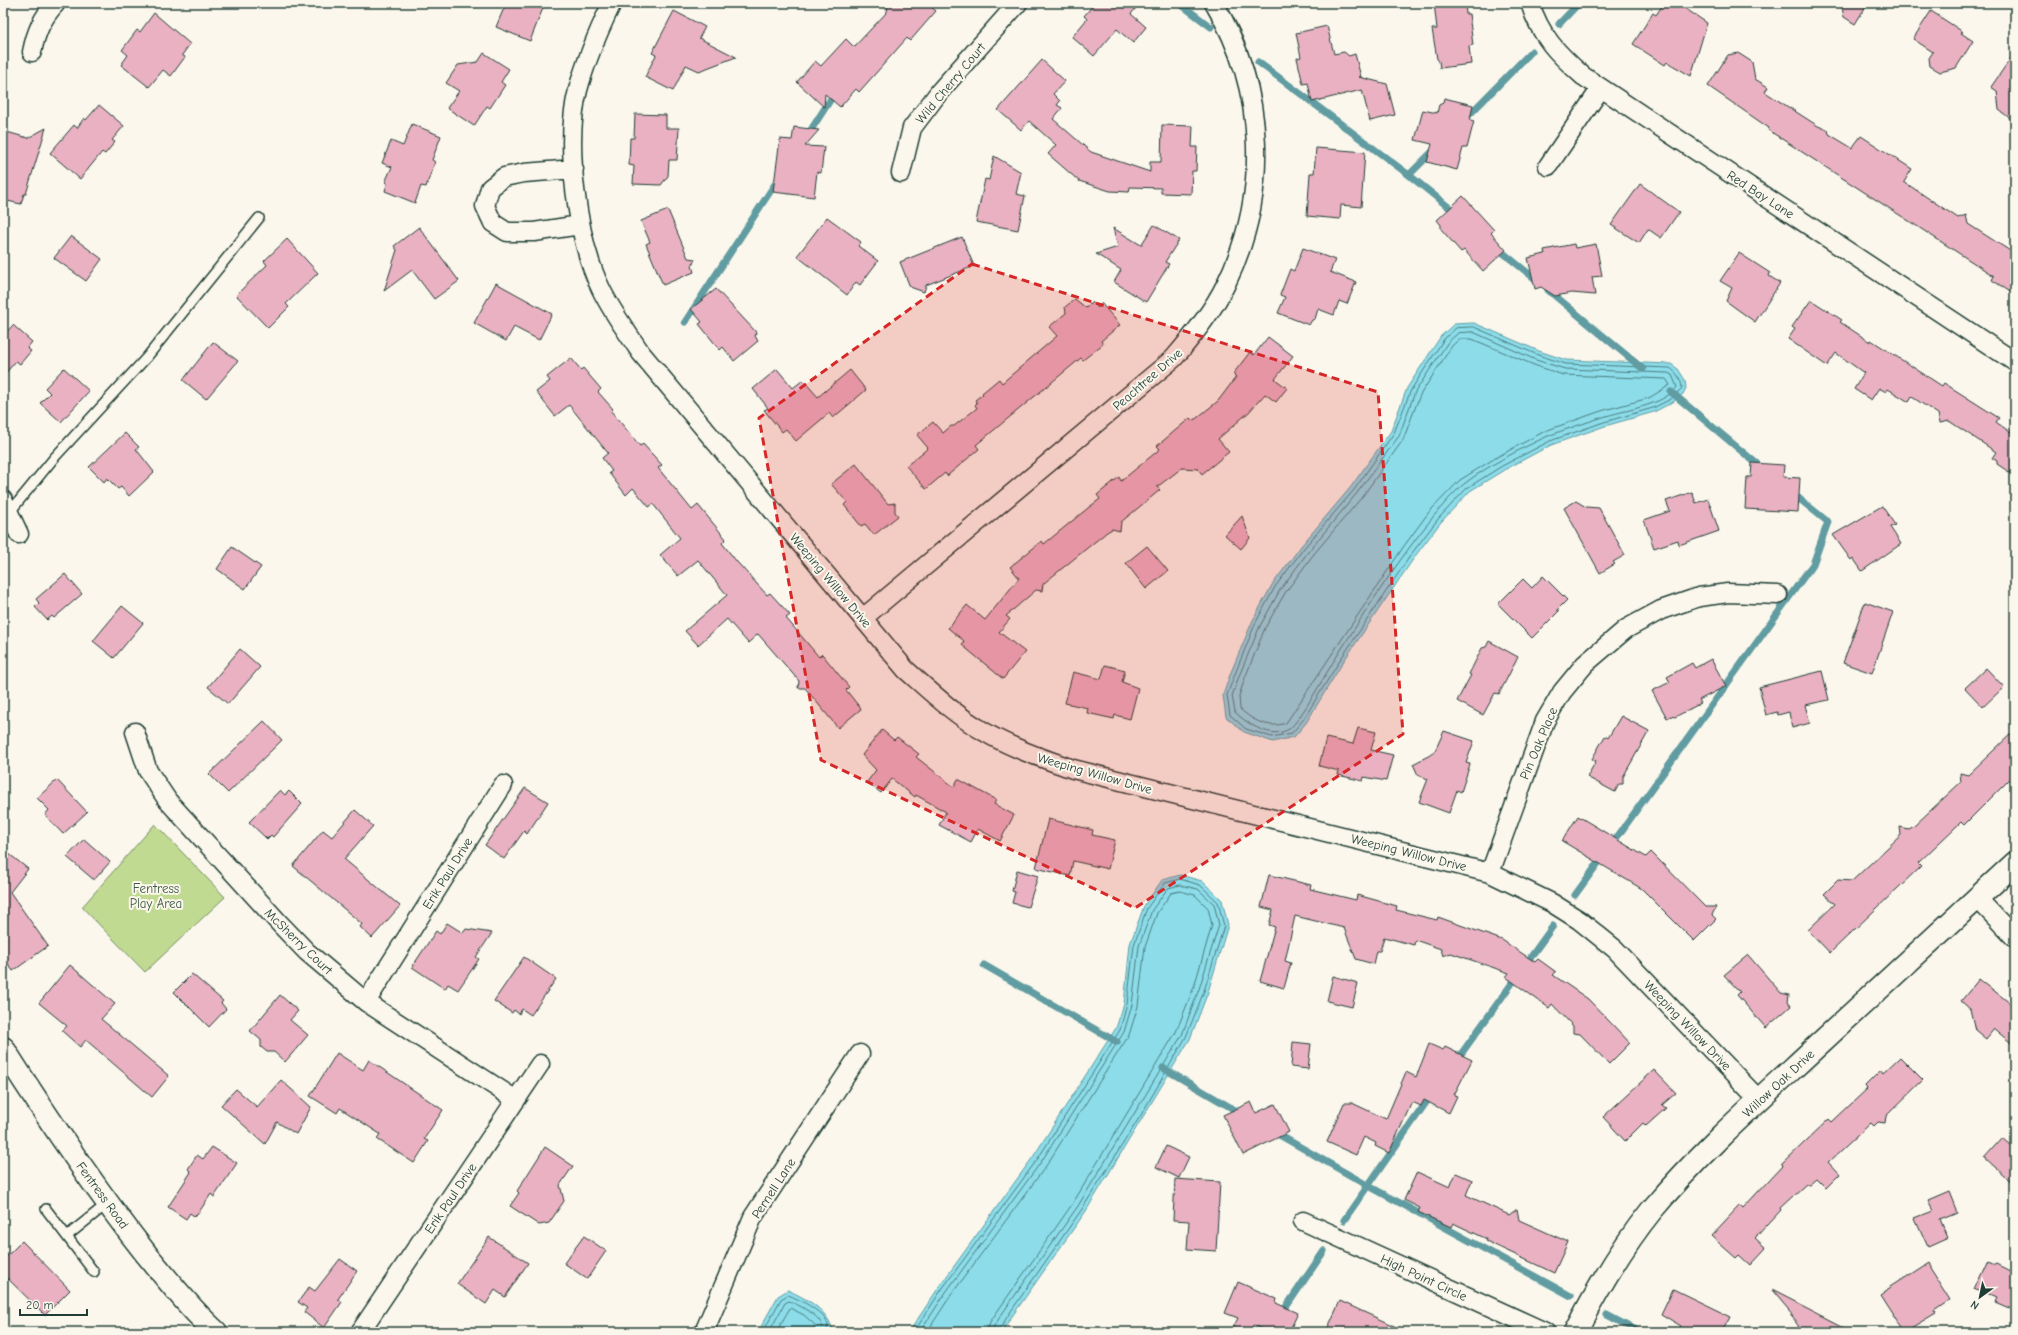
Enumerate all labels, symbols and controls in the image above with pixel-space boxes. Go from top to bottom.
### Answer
street label: Wild Cherry Court [912,39,989,127]
street label: Red Bay Lane [1724,167,1797,222]
street label: Peachtree Drive [1110,345,1186,414]
street label: Weeping Willow Drive [787,530,875,631]
street label: Pin Oak Place [1516,704,1561,782]
street label: Weeping Willow Drive [1036,750,1154,797]
street label: Weeping Willow Drive [1350,831,1469,874]
street label: Erik Paul Drive [419,834,476,912]
park label: Fentress Play Area [130,881,182,911]
street label: McSherry Court [262,905,337,978]
street label: Weeping Willow Drive [1641,978,1735,1074]
street label: Willow Oak Drive [1739,1046,1818,1120]
street label: Pernell Lane [748,1155,799,1221]
street label: Fentress Road [73,1159,132,1232]
street label: Erik Paul Drive [421,1160,480,1236]
street label: High Point Circle [1378,1251,1470,1304]
north arrow [1960,1277,2000,1317]
scale bar [20,1291,87,1317]
text: 20 m [26,1298,54,1312]
text: N [1968,1298,1981,1312]

